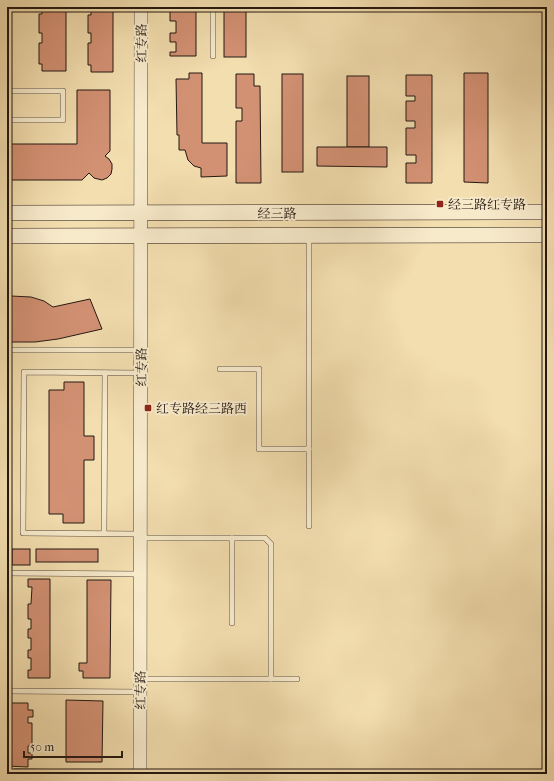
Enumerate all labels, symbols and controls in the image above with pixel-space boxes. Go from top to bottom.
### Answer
street label: 红专路 [134,23,149,63]
place label: 经三路红专路 [448,197,526,212]
marker: 经三路红专路 [435,199,445,209]
street label: 经三路 [257,206,297,221]
street label: 红专路 [134,347,149,387]
place label: 红专路经三路西 [156,401,247,416]
marker: 红专路经三路西 [143,403,153,413]
street label: 红专路 [133,670,148,710]
scale bar [24,733,122,759]
text: 50 m [30,740,54,754]

